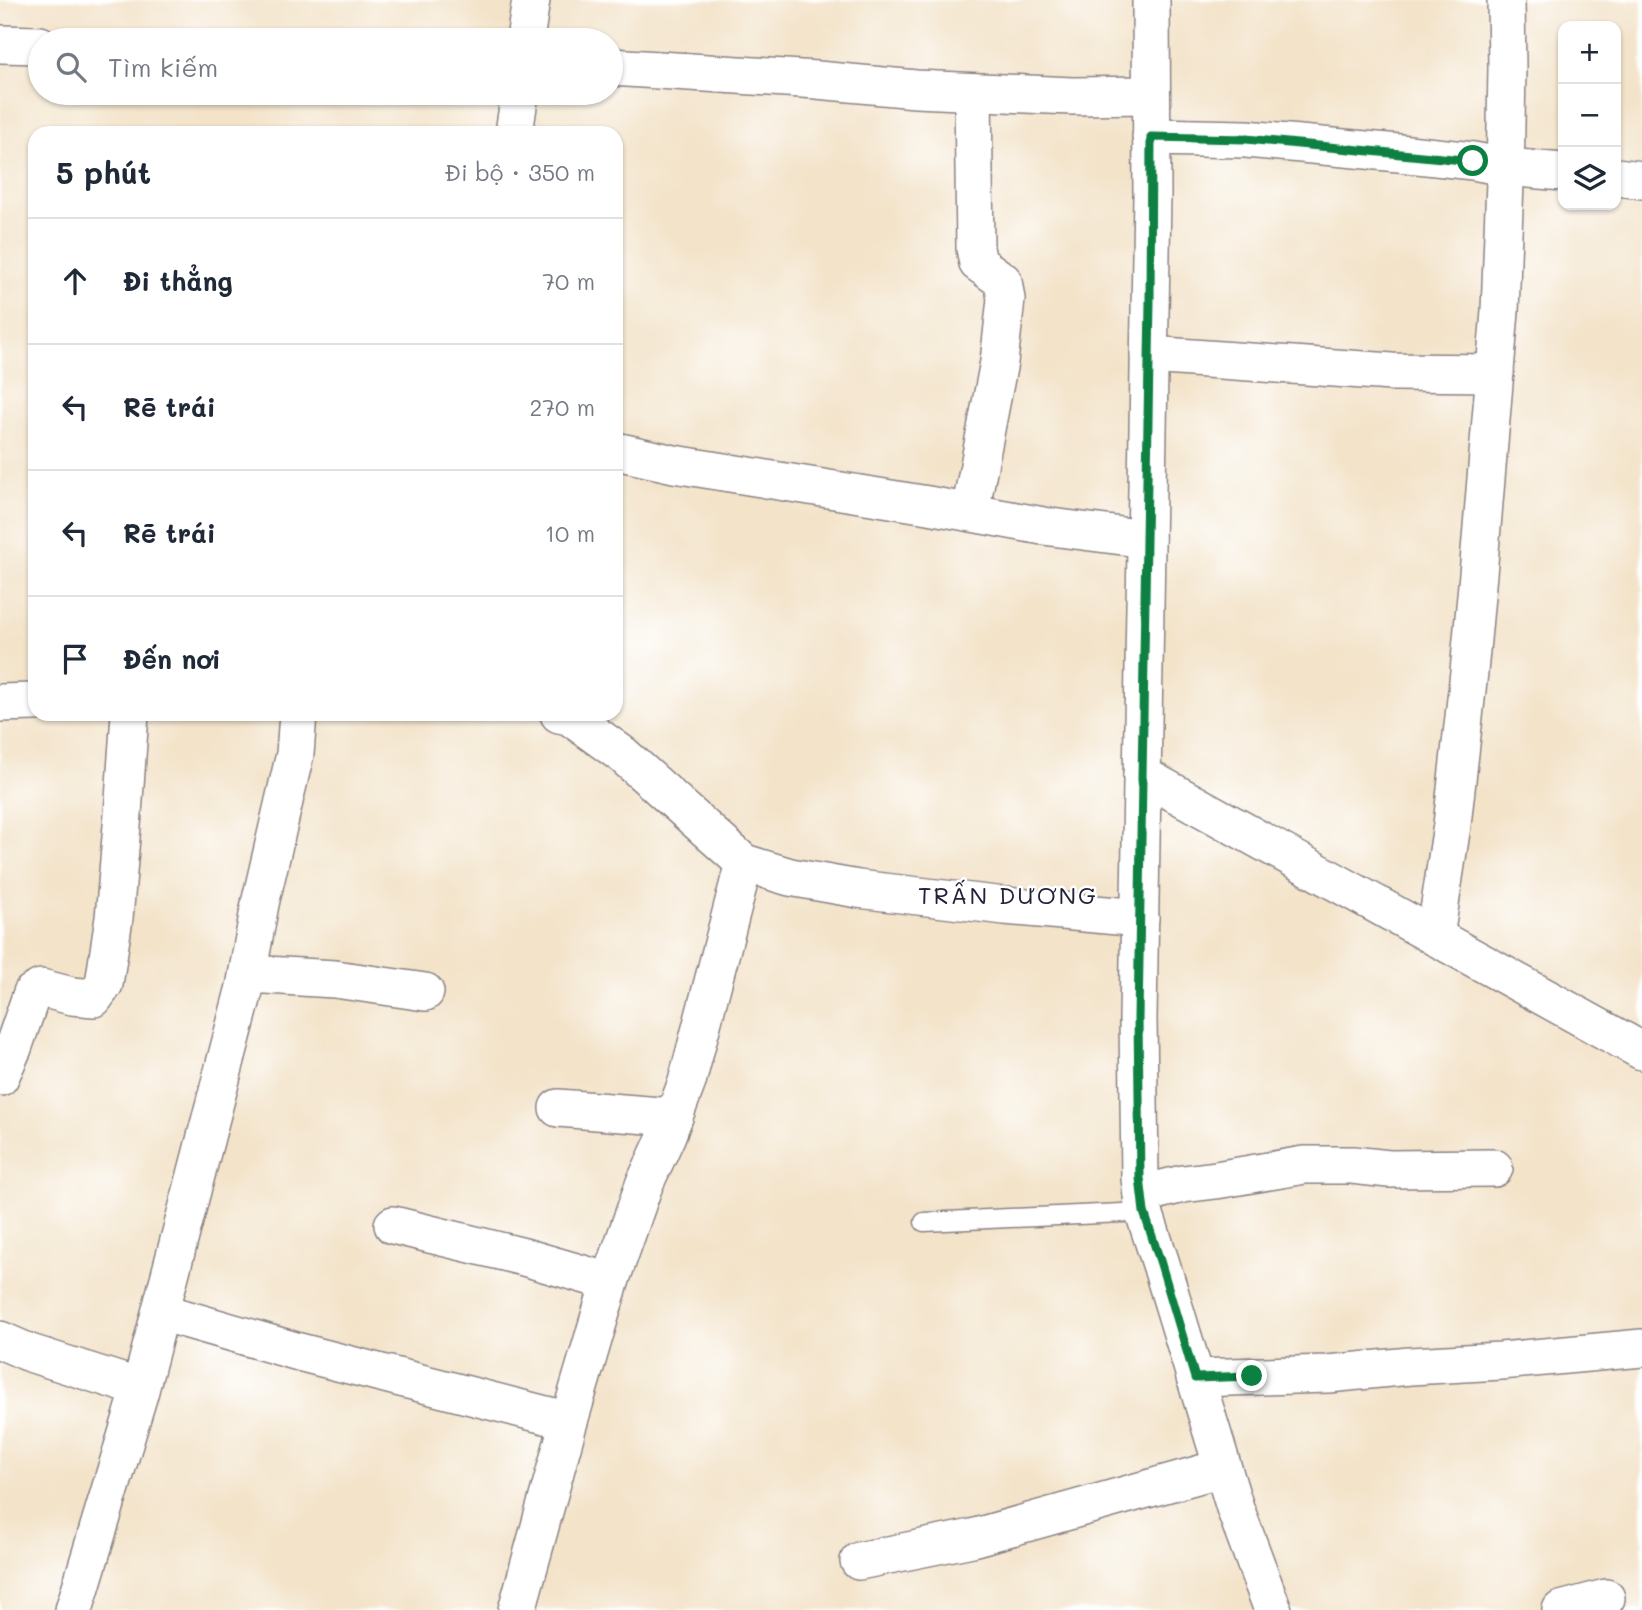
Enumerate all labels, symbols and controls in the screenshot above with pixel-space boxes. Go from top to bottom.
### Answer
map controls [1558,21,1621,210]
button: + [1558,21,1621,84]
search box [28,28,623,105]
icon: search [52,48,90,86]
text: Tìm kiếm [108,50,218,84]
button: − [1558,84,1621,147]
route start [1457,145,1488,176]
button: layers [1558,147,1621,210]
text: 5 phút [56,152,151,192]
text: Đi bộ · 350 m [444,157,595,187]
icon: ahead [56,262,94,300]
text: Đi thẳng [123,264,233,298]
text: 70 m [542,266,595,296]
icon: left [56,388,94,426]
text: Rẽ trái [123,390,216,424]
text: 270 m [530,392,595,422]
icon: left [56,514,94,552]
text: Rẽ trái [123,516,216,550]
text: 10 m [545,518,595,548]
icon: arrive [56,640,94,678]
text: Đến nơi [123,642,221,676]
district label: TRẤN DƯƠNG [918,879,1098,910]
route end [1236,1360,1267,1391]

